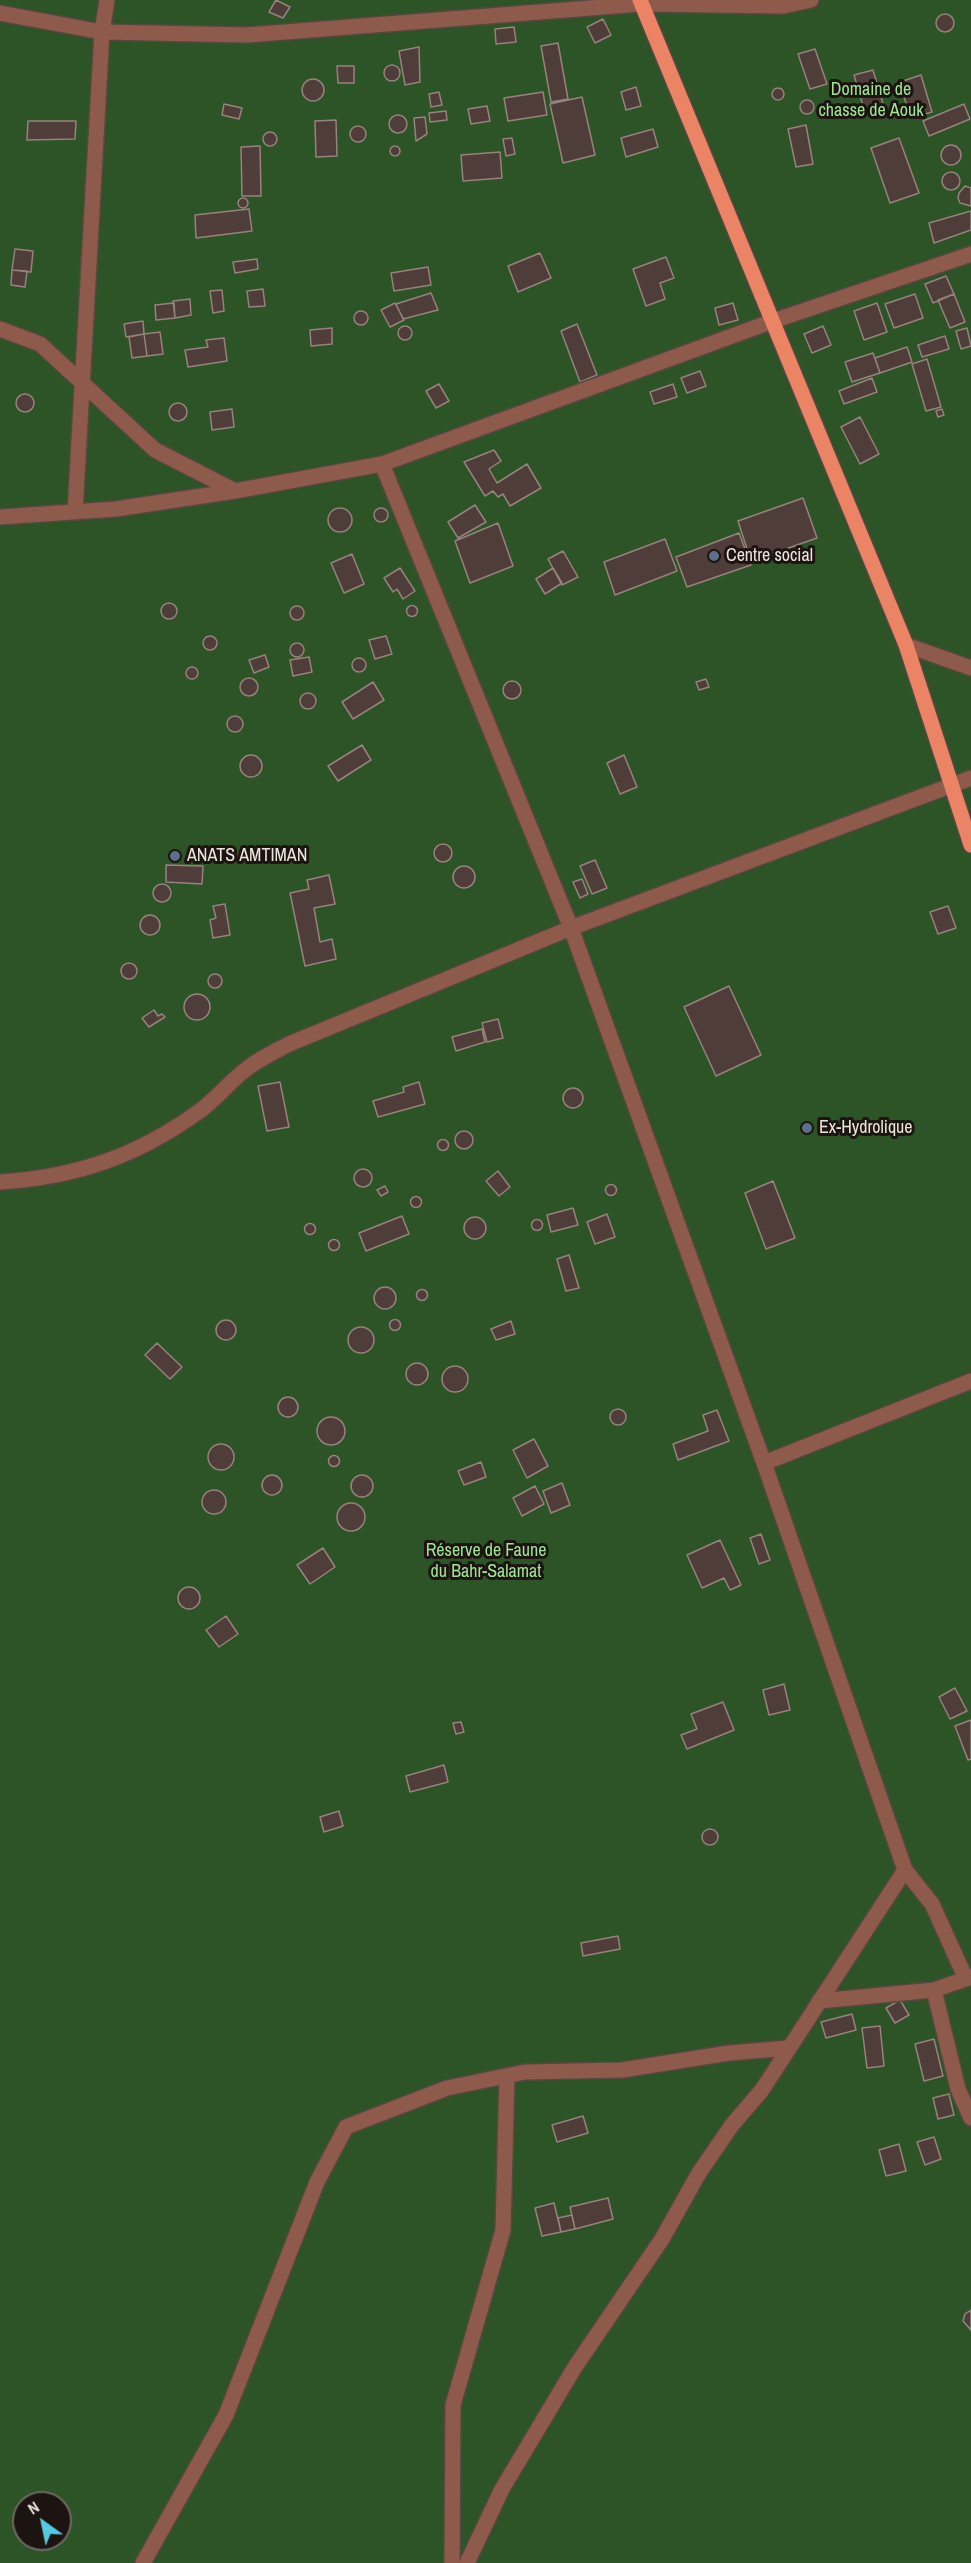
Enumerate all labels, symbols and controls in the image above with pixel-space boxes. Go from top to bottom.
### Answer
park label: Domaine de chasse de Aouk [818,79,924,122]
place label: Centre social [726,545,813,567]
marker: Centre social [707,549,721,563]
place label: ANATS AMTIMAN [187,845,307,867]
marker: ANATS AMTIMAN [168,849,182,863]
place label: Ex-Hydrolique [819,1117,913,1139]
marker: Ex-Hydrolique [800,1121,814,1135]
park label: Réserve de Faune du Bahr-Salamat [426,1540,546,1582]
north arrow [12,2491,72,2551]
text: N [23,2496,43,2519]

